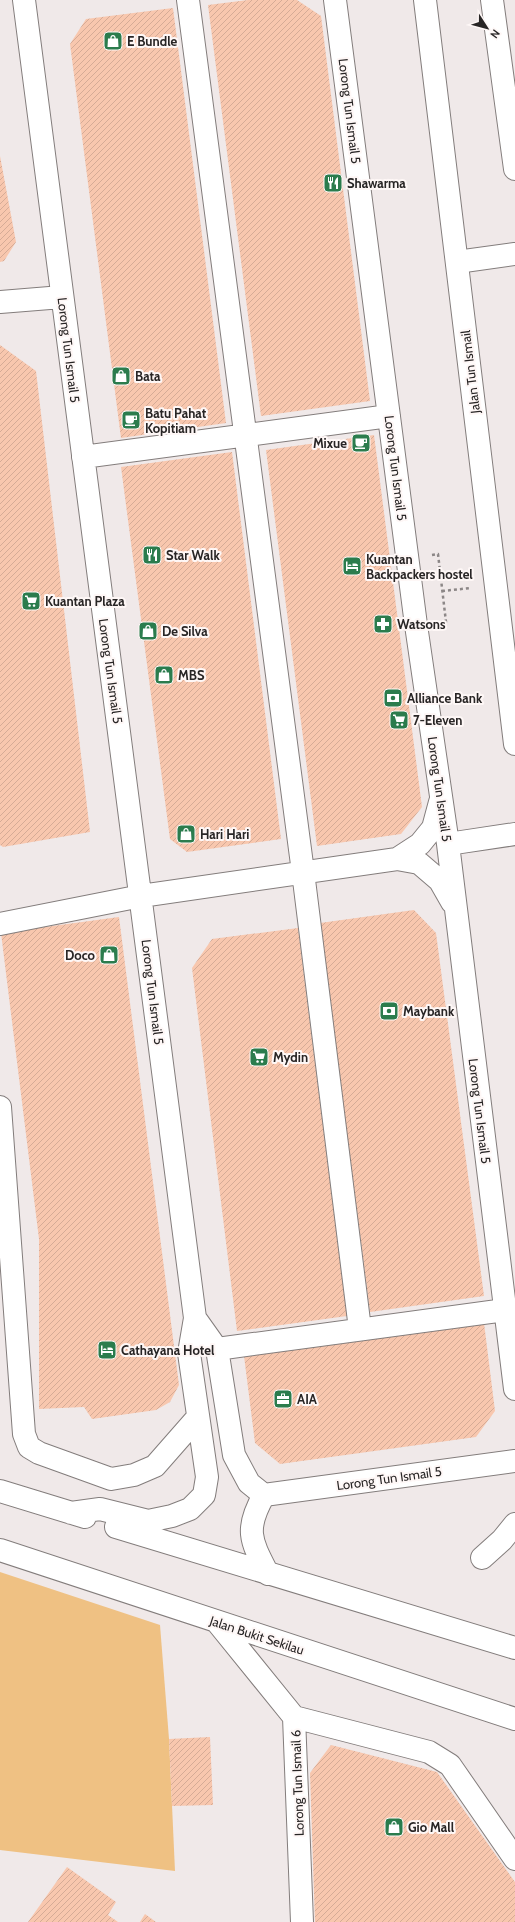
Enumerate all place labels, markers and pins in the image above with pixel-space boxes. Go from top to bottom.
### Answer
shop icon: E Bundle [102,30,124,52]
place label: E Bundle [127,33,177,49]
restaurant icon: Shawarma [322,172,344,194]
place label: Shawarma [347,175,406,191]
shop icon: Bata [110,365,132,387]
place label: Bata [135,368,161,384]
place label: Batu Pahat Kopitiam [145,405,207,436]
cafe icon: Batu Pahat Kopitiam [120,409,142,431]
cafe icon: Mixue [350,432,372,454]
place label: Mixue [313,435,347,451]
restaurant icon: Star Walk [141,544,163,566]
place label: Star Walk [166,547,220,563]
place label: Kuantan Backpackers hostel [366,551,473,582]
hotel icon: Kuantan Backpackers hostel [341,555,363,577]
supermarket icon: Kuantan Plaza [20,590,42,612]
place label: Kuantan Plaza [45,593,125,609]
pharmacy icon: Watsons [372,613,394,635]
place label: Watsons [397,616,446,632]
shop icon: De Silva [137,620,159,642]
place label: De Silva [162,623,208,639]
shop icon: MBS [153,664,175,686]
place label: MBS [178,667,205,683]
bank icon: Alliance Bank [382,687,404,709]
place label: Alliance Bank [407,690,483,706]
supermarket icon: 7-Eleven [388,709,410,731]
place label: 7-Eleven [413,712,462,728]
shop icon: Hari Hari [175,823,197,845]
place label: Hari Hari [200,826,249,842]
shop icon: Doco [98,944,120,966]
place label: Doco [65,947,96,963]
bank icon: Maybank [378,1000,400,1022]
place label: Maybank [403,1003,455,1019]
supermarket icon: Mydin [248,1046,270,1068]
place label: Mydin [273,1049,308,1065]
hotel icon: Cathayana Hotel [96,1339,118,1361]
place label: Cathayana Hotel [121,1342,215,1358]
office icon: AIA [272,1388,294,1410]
place label: AIA [297,1391,318,1407]
shop icon: Gio Mall [383,1816,405,1838]
place label: Gio Mall [408,1819,455,1835]

